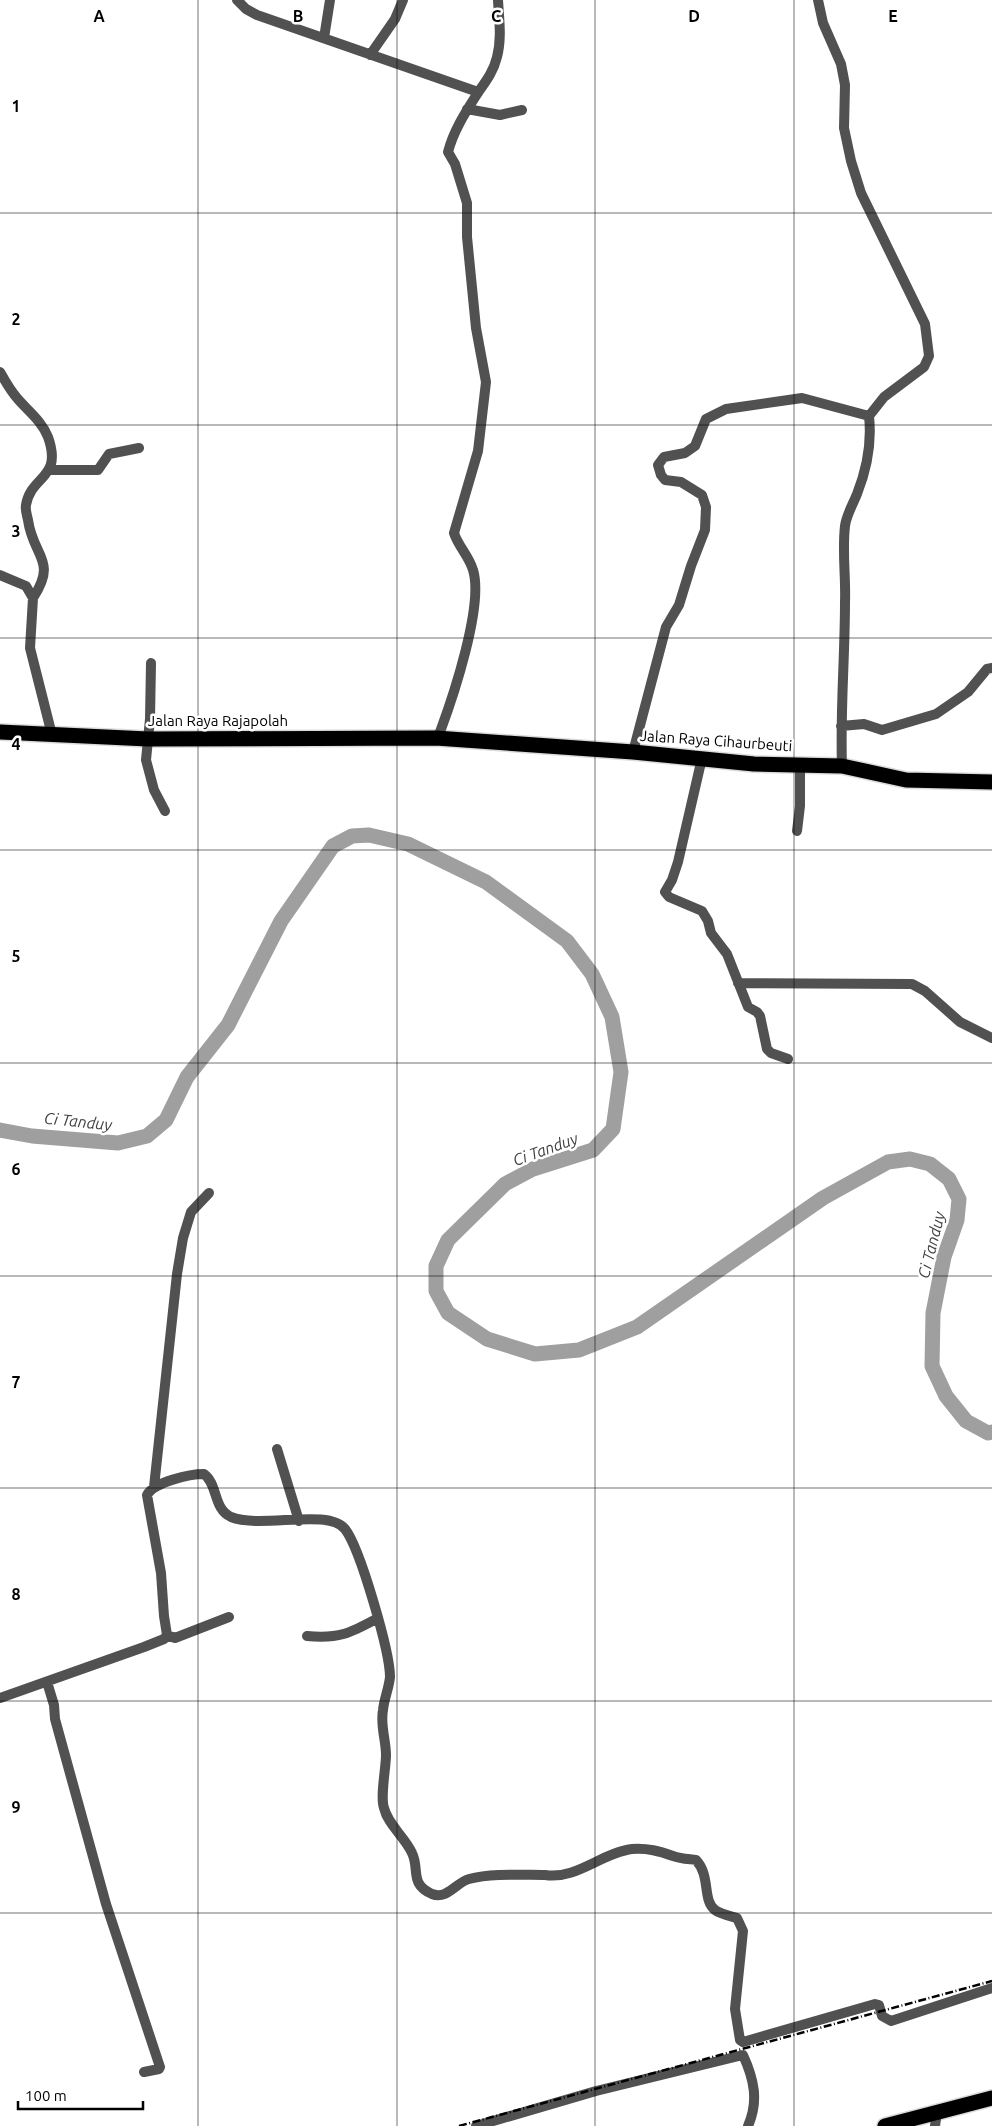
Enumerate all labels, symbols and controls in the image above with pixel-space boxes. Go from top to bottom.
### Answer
text: A [93,7,105,25]
text: B [293,7,303,25]
text: C [491,7,501,25]
text: D [688,7,700,25]
text: E [888,7,898,25]
text: 1 [11,97,21,115]
text: 2 [11,310,21,328]
text: 3 [11,522,21,540]
street label: Jalan Raya Rajapolah [148,712,288,729]
street label: Jalan Raya Cihaurbeuti [639,727,793,754]
text: 4 [11,735,21,753]
text: 5 [11,947,21,965]
water label: Ci Tanduy [43,1108,113,1134]
water label: Ci Tanduy [510,1129,580,1169]
text: 6 [11,1160,21,1178]
water label: Ci Tanduy [914,1209,948,1280]
text: 7 [11,1373,21,1391]
text: 8 [11,1585,21,1603]
text: 9 [11,1798,21,1816]
scale bar [18,2078,142,2110]
text: 100 m [25,2087,67,2104]

